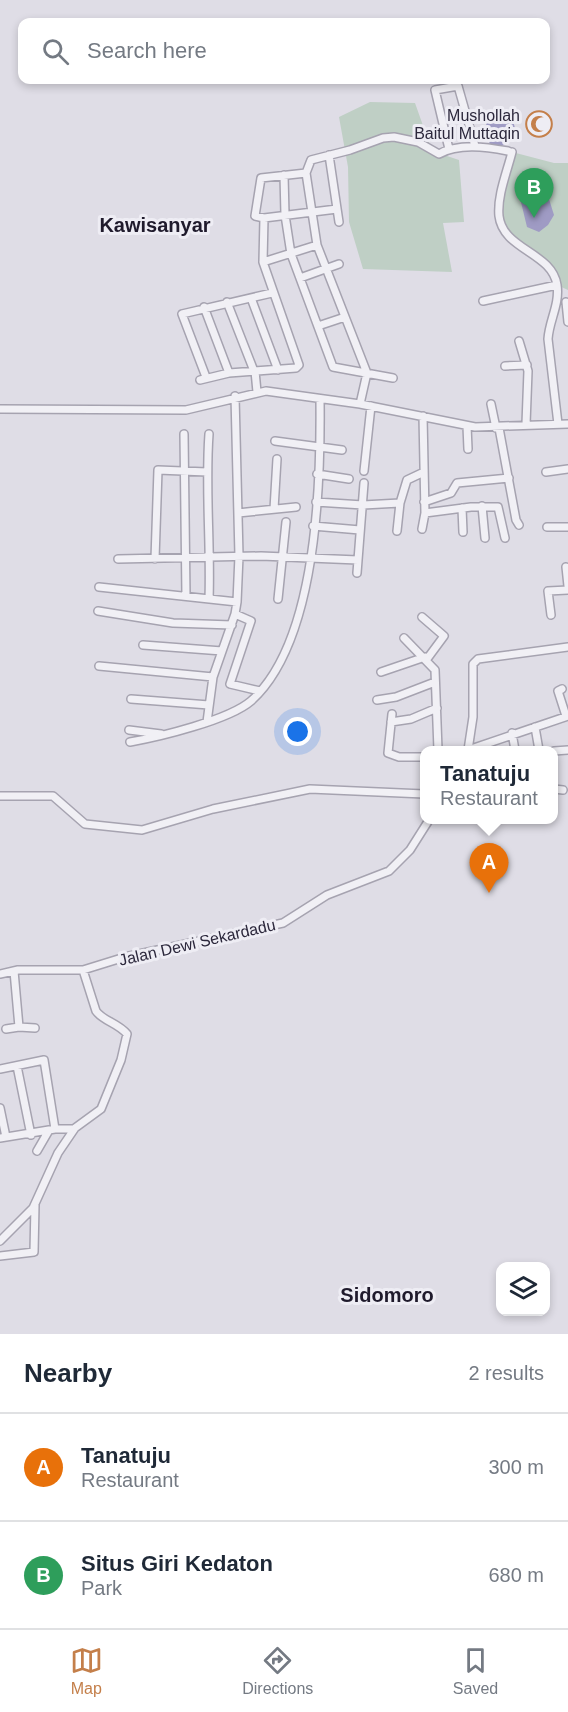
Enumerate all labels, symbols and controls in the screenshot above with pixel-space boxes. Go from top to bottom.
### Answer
search box [18,18,550,84]
icon: search [39,35,72,68]
text: Search here [87,38,207,63]
place label: Mushollah Baitul Muttaqin [414,107,520,142]
mosque icon: Mushollah Baitul Muttaqin [524,109,554,139]
pin: B [514,168,554,218]
district label: Kawisanyar [99,214,211,236]
your location [283,717,312,746]
popup [420,746,558,824]
text: Tanatuju [440,761,530,786]
text: Restaurant [440,787,538,809]
pin: A [470,844,508,893]
street label: Jalan Dewi Sekardadu [117,916,277,969]
map controls [496,1262,550,1316]
button: layers [496,1262,550,1316]
district label: Sidomoro [340,1284,434,1306]
text: Nearby [24,1358,112,1388]
text: 2 results [468,1362,544,1384]
text: Tanatuju [81,1443,171,1468]
text: A [36,1456,51,1478]
text: 300 m [488,1456,544,1478]
text: Restaurant [81,1469,179,1491]
text: Situs Giri Kedaton [81,1551,273,1576]
text: B [36,1564,51,1586]
text: 680 m [488,1564,544,1586]
text: Park [81,1577,122,1599]
tab: Map [70,1644,103,1698]
tab: Directions [242,1644,313,1698]
tab: Saved [453,1644,498,1698]

